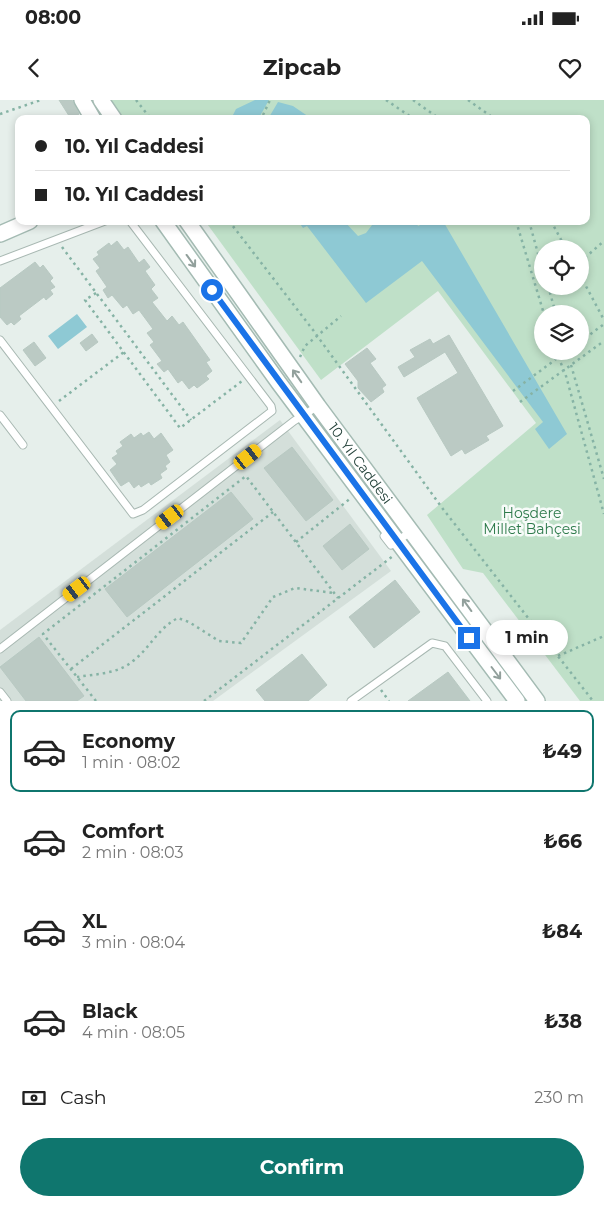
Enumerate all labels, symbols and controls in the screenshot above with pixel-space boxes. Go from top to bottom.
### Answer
text: 08:00 [25,6,81,29]
icon: back [20,54,48,82]
text: Zipcab [263,54,341,81]
icon: heart [556,54,584,82]
text: 10. Yıl Caddesi [65,135,204,158]
text: 10. Yıl Caddesi [65,183,204,206]
map controls [534,240,589,360]
button: locate [534,240,589,295]
one-way arrow [186,254,197,267]
route start [201,279,223,301]
button: layers [534,305,589,360]
one-way arrow [292,369,302,383]
street label: 10. Yıl Caddesi [324,419,397,507]
car [231,442,264,472]
car [153,502,186,532]
park label: Hoşdere Millet Bahçesi [483,504,581,538]
car [60,574,93,604]
one-way arrow [462,598,472,612]
callout: 1 min [486,620,569,656]
route end [458,627,480,649]
text: 1 min [505,628,549,647]
one-way arrow [491,666,501,680]
icon: car [22,729,67,774]
text: Economy [82,730,175,753]
text: ₺49 [543,740,582,763]
text: 1 min · 08:02 [82,753,180,772]
icon: car [22,819,67,864]
text: Comfort [82,820,164,843]
text: ₺66 [544,830,582,853]
text: 2 min · 08:03 [82,843,183,862]
icon: car [22,909,67,954]
text: XL [82,910,107,933]
text: ₺84 [542,920,582,943]
text: 3 min · 08:04 [82,933,185,952]
icon: car [22,999,67,1044]
text: Black [82,1000,138,1023]
text: ₺38 [544,1010,582,1033]
text: 4 min · 08:05 [82,1023,185,1042]
icon: cash [20,1084,48,1112]
text: Cash [60,1086,107,1109]
text: 230 m [534,1088,584,1107]
button: Confirm [20,1138,584,1196]

